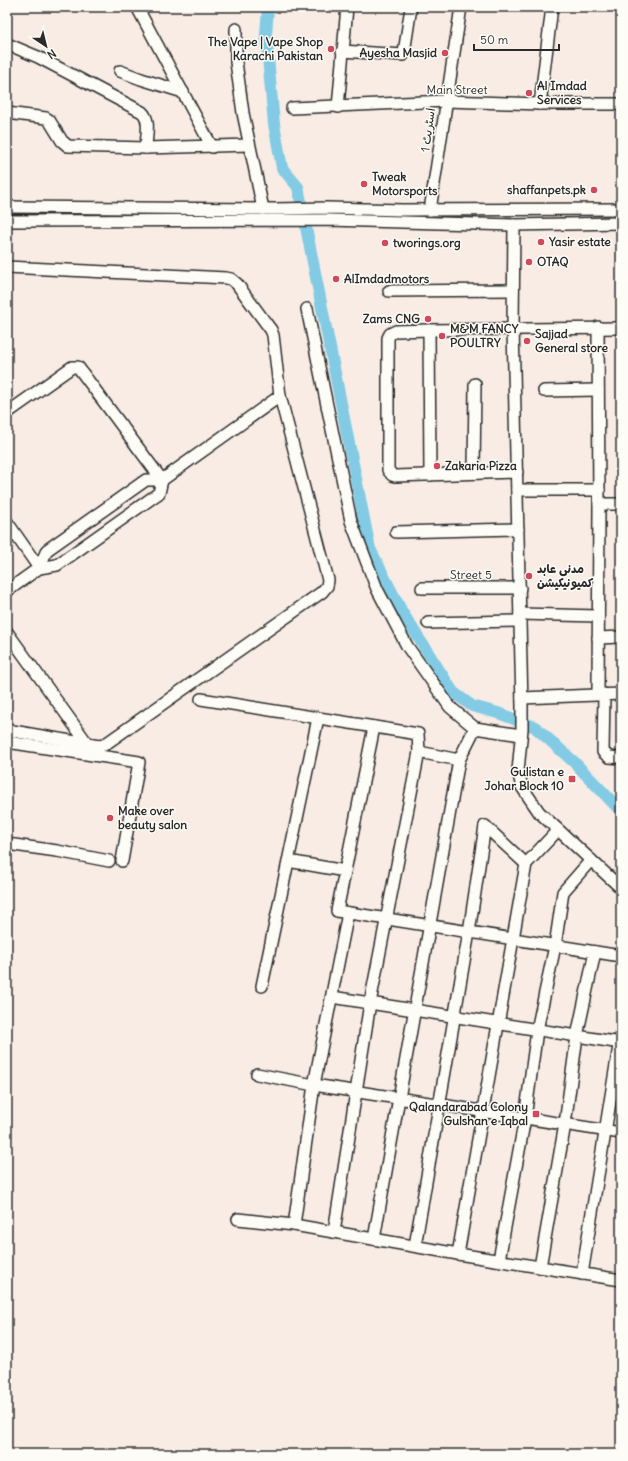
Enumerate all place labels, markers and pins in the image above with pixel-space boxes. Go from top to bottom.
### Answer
place label: The Vape | Vape Shop Karachi Pakistan [208,34,323,63]
marker: The Vape | Vape Shop Karachi Pakistan [326,44,336,54]
place label: Ayesha Masjid [360,45,437,61]
marker: Ayesha Masjid [440,48,450,58]
place label: Al Imdad Services [537,78,587,107]
marker: Al Imdad Services [524,88,534,98]
place label: Tweak Motorsports [372,169,438,199]
marker: Tweak Motorsports [359,179,369,189]
place label: shaffanpets.pk [507,182,586,198]
marker: shaffanpets.pk [589,185,599,195]
place label: Yasir estate [548,234,611,249]
place label: tworings.org [392,235,461,251]
marker: Yasir estate [536,237,546,247]
marker: tworings.org [380,238,390,248]
place label: OTAQ [537,254,568,269]
marker: OTAQ [524,257,534,267]
place label: AlImdadmotors [344,271,430,286]
marker: AlImdadmotors [331,274,341,284]
place label: Zams CNG [363,311,420,326]
marker: Zams CNG [423,314,433,324]
place label: M&M FANCY POULTRY [450,321,519,350]
place label: Sajjad General store [535,326,608,355]
marker: M&M FANCY POULTRY [437,331,447,341]
marker: Sajjad General store [522,336,532,346]
place label: Zakaria Pizza [445,458,517,473]
marker: Zakaria Pizza [432,461,442,471]
place label: مدنی عابد کمیونیکیشن [537,561,594,591]
marker: مدنی عابد کمیونیکیشن [524,571,534,581]
place label: Gulistan e Johar Block 10 [485,764,565,793]
marker: Gulistan e Johar Block 10 [567,774,577,784]
place label: Make over beauty salon [118,803,187,833]
marker: Make over beauty salon [105,813,115,823]
place label: Qalandarabad Colony Gulshan e Iqbal [409,1099,528,1129]
marker: Qalandarabad Colony Gulshan e Iqbal [531,1109,541,1119]

